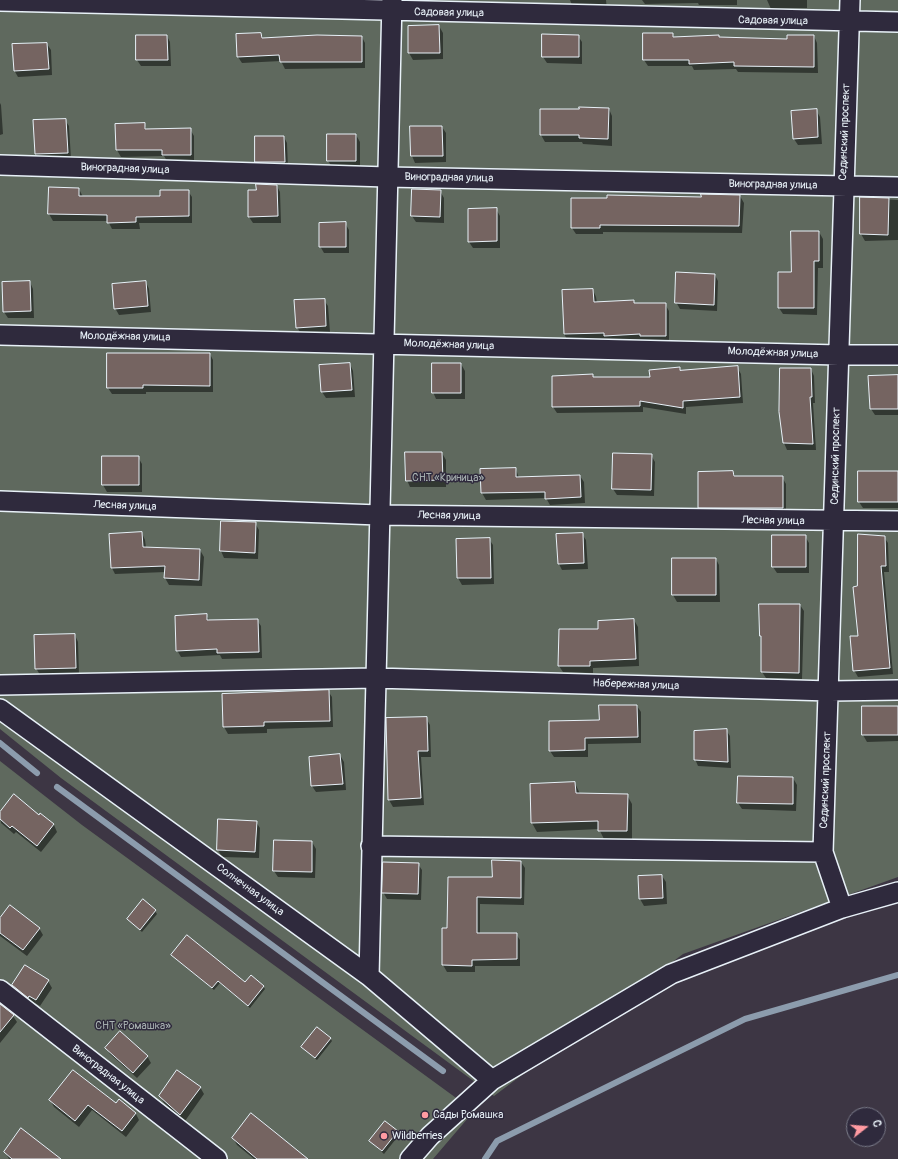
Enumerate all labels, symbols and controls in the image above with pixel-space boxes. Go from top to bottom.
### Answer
street label: Садовая улица [414,6,484,20]
street label: Садовая улица [738,14,808,28]
street label: Сединский проспект [837,83,853,181]
street label: Виноградная улица [80,161,170,177]
street label: Виноградная улица [405,171,493,185]
street label: Виноградная улица [729,178,817,192]
street label: Молодёжная улица [80,330,170,344]
street label: Молодёжная улица [403,337,495,353]
street label: Молодёжная улица [727,345,819,361]
street label: Сединский проспект [829,407,843,505]
park label: СНТ «Криница» [412,471,484,485]
street label: Лесная улица [93,498,157,514]
street label: Лесная улица [417,509,481,523]
street label: Лесная улица [741,514,805,528]
street label: Набережная улица [592,677,680,693]
street label: Сединский проспект [818,731,834,829]
street label: Солнечная улица [214,861,286,919]
park label: СНТ «Ромашка» [95,1019,171,1033]
street label: Виноградная улица [69,1042,147,1108]
north arrow [846,1107,886,1147]
place label: Сады Ромашка [433,1108,503,1122]
marker: Сады Ромашка [420,1110,430,1120]
text: С [870,1118,884,1129]
place label: Wildberries [392,1129,442,1143]
marker: Wildberries [379,1131,389,1141]

